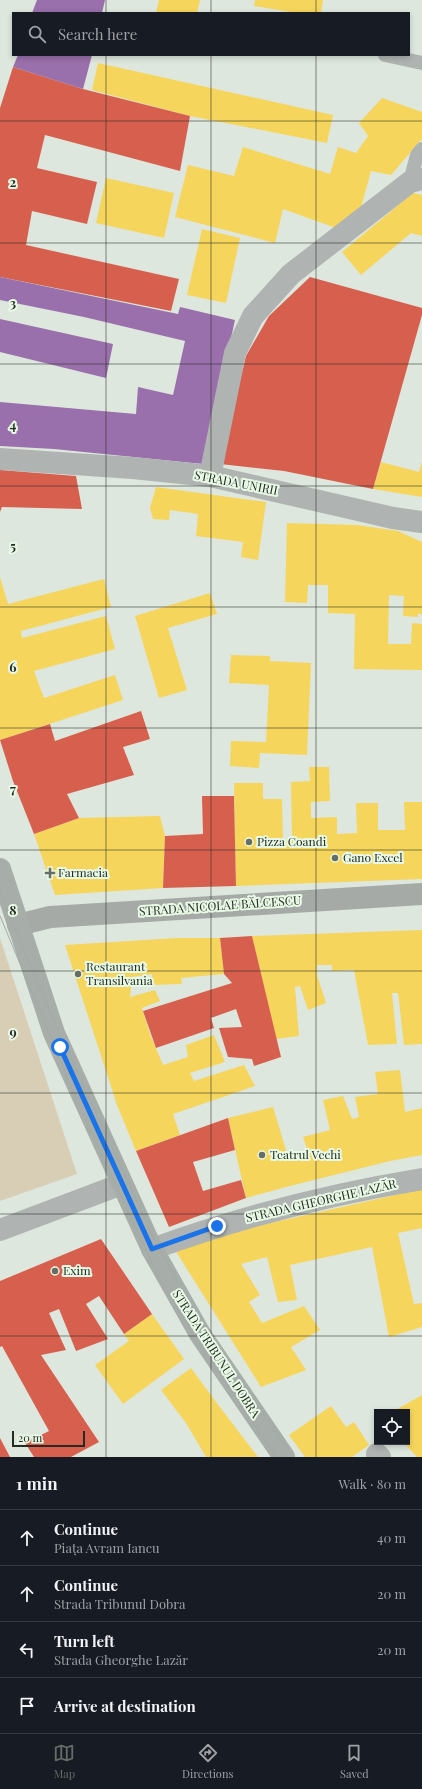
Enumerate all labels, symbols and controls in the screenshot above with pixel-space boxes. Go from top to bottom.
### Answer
search box [12,12,410,56]
icon: search [26,23,48,45]
text: Search here [58,24,137,44]
text: 2 [10,173,17,190]
text: 3 [10,294,16,311]
text: 4 [10,416,17,433]
street label: STRADA UNIRII [193,466,279,498]
text: 5 [10,537,16,554]
text: 6 [9,658,17,675]
text: 7 [10,780,16,797]
place label: Pizza Coandi [257,833,327,849]
marker: Pizza Coandi [244,837,254,847]
place label: Gano Excel [343,849,403,865]
marker: Gano Excel [330,853,340,863]
place label: Farmacia [58,864,108,880]
marker: Farmacia [45,868,55,878]
street label: STRADA NICOLAE BĂLCESCU [138,891,302,919]
text: 8 [9,901,17,918]
place label: Restaurant Transilvania [86,958,153,988]
marker: Restaurant Transilvania [73,969,83,979]
text: 9 [9,1023,17,1040]
route start [51,1038,69,1056]
place label: Teatrul Vechi [270,1146,341,1162]
marker: Teatrul Vechi [257,1150,267,1160]
street label: STRADA GHEORGHE LAZĂR [244,1175,398,1225]
route end [208,1217,226,1235]
place label: Exim [63,1262,91,1278]
marker: Exim [50,1266,60,1276]
street label: STRADA TRIBUNUL DOBRA [169,1286,264,1421]
map controls [374,1409,410,1445]
button: locate [374,1409,410,1445]
scale bar [12,1429,85,1448]
text: 20 m [18,1430,42,1445]
text: 1 min [16,1472,58,1494]
text: Walk · 80 m [338,1475,406,1492]
text: Continue [54,1519,118,1539]
icon: ahead [16,1527,38,1549]
text: 40 m [377,1529,406,1546]
text: Piața Avram Iancu [54,1539,160,1556]
text: Continue [54,1575,118,1595]
icon: ahead [16,1583,38,1605]
text: 20 m [377,1585,406,1602]
text: Strada Tribunul Dobra [54,1595,186,1612]
text: Turn left [54,1631,115,1651]
icon: left [16,1639,38,1661]
text: 20 m [377,1641,406,1658]
text: Strada Gheorghe Lazăr [54,1651,188,1668]
icon: arrive [16,1695,38,1717]
text: Arrive at destination [54,1696,196,1716]
tab: Map [53,1742,75,1781]
tab: Directions [182,1742,233,1781]
tab: Saved [340,1742,369,1781]

